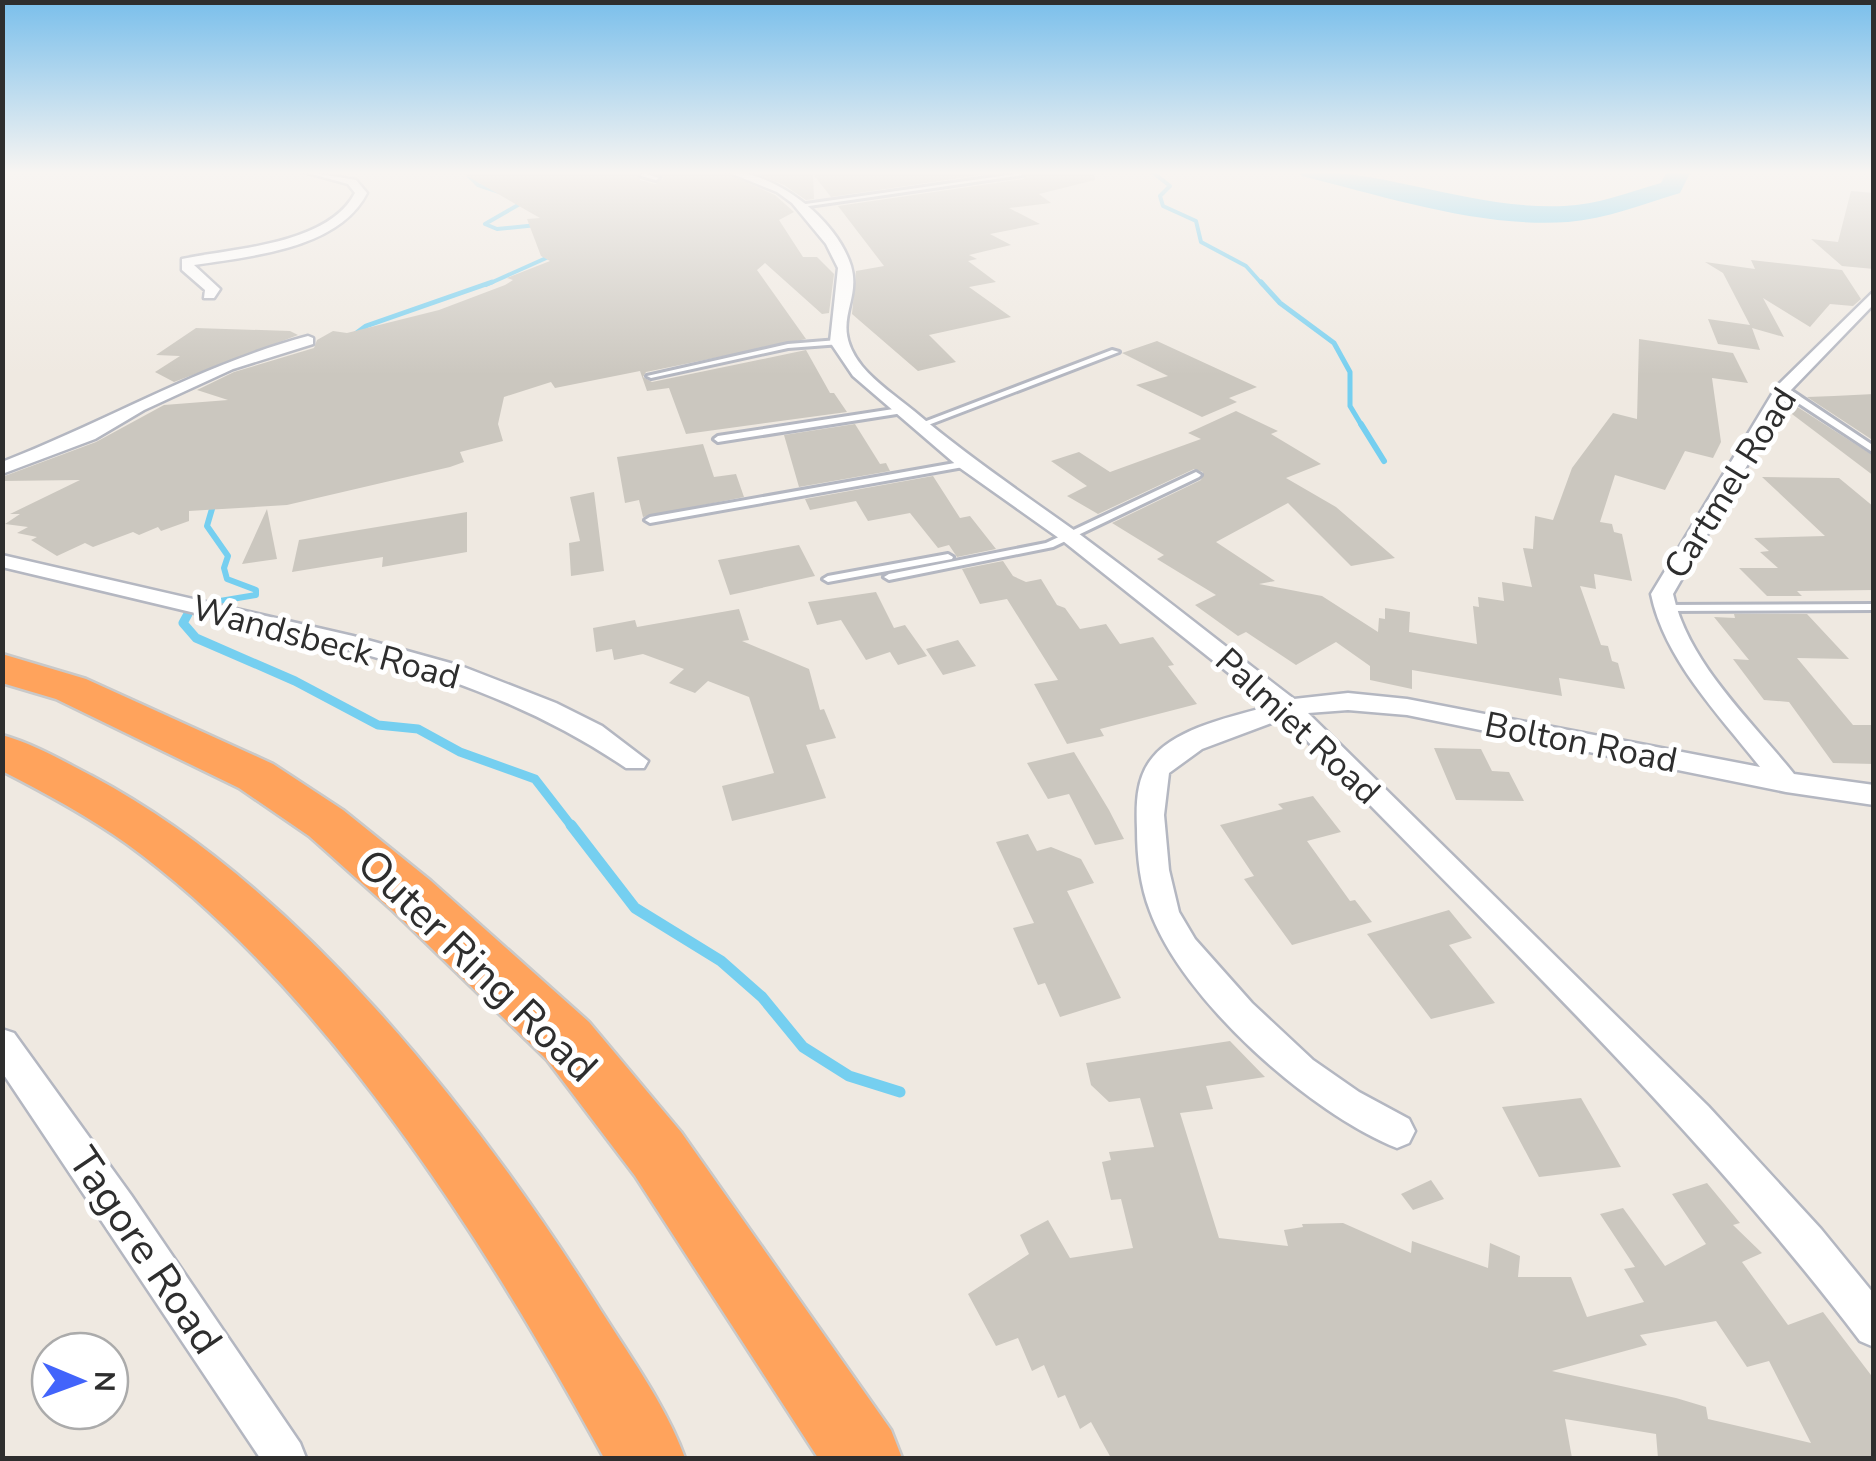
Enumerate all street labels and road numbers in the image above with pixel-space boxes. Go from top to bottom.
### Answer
street label: Cartmel Road [1653,379,1808,588]
street label: Wandsbeck Road [187,584,465,701]
street label: Palmiet Road [1205,638,1390,815]
street label: Bolton Road [1481,701,1681,784]
street label: Outer Ring Road [344,837,609,1095]
street label: Tagore Road [55,1136,235,1365]

